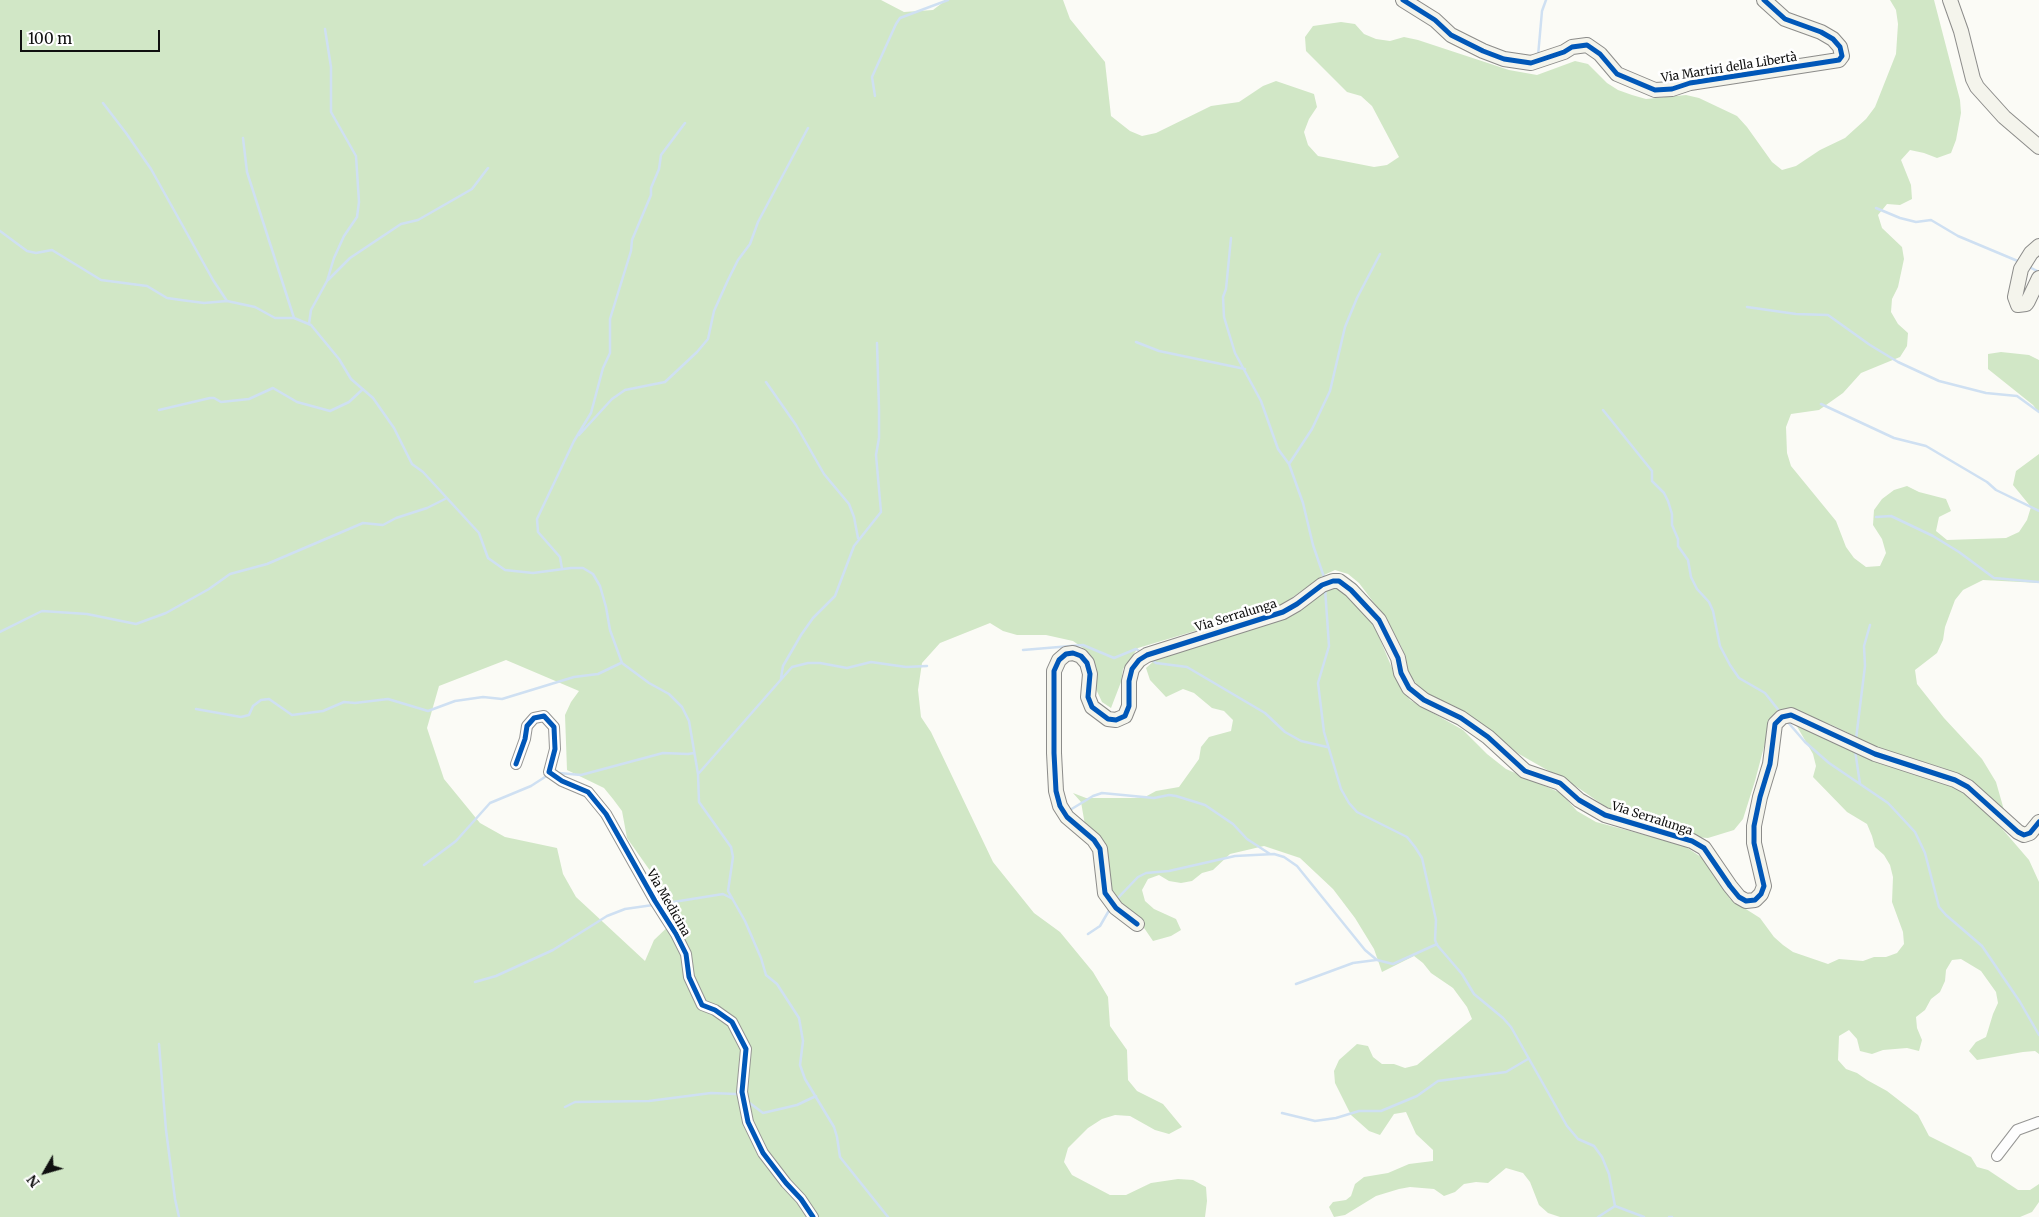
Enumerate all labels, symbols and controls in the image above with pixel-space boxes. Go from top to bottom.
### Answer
scale bar [22,20,162,52]
text: 100 m [28,29,72,48]
street label: Via Martiri della Libertà [1660,50,1798,86]
street label: Via Serralunga [1194,597,1278,635]
street label: Via Serralunga [1610,799,1694,839]
street label: Via Medicina [643,867,693,939]
north arrow [20,1147,70,1197]
text: N [23,1171,44,1191]

